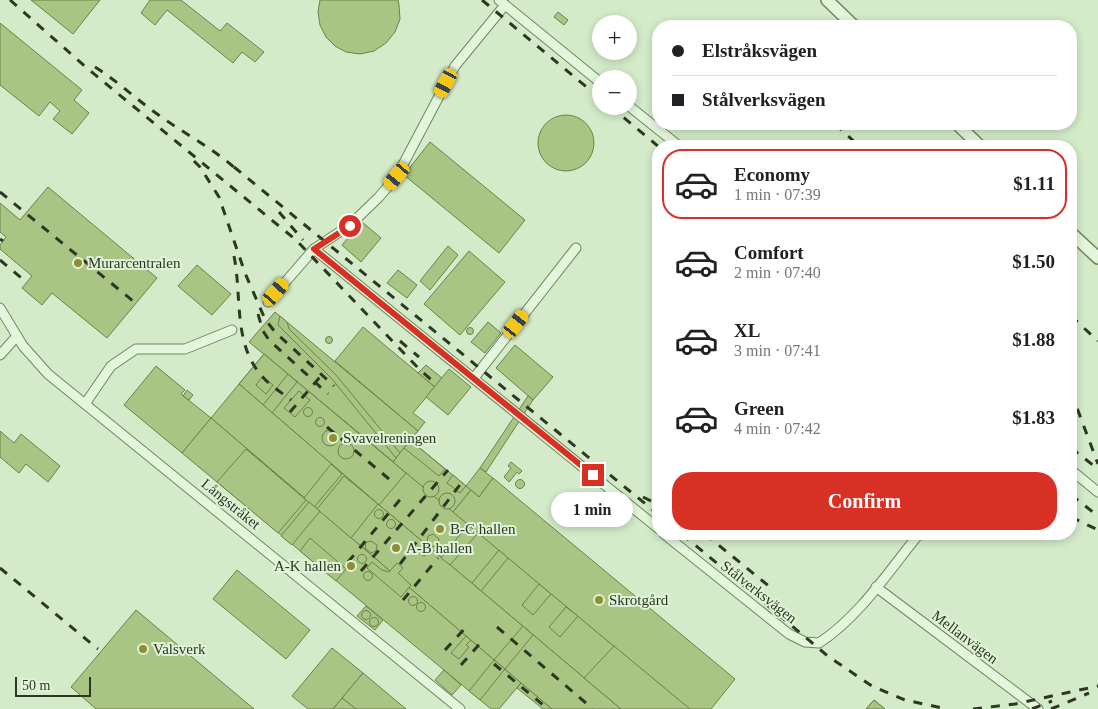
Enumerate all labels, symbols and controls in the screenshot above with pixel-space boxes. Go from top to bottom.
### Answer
map controls [592,15,637,115]
button: + [592,15,637,60]
text: Elstråksvägen [702,40,817,61]
car [432,66,459,100]
button: − [592,70,637,115]
text: Stålverksvägen [702,89,826,110]
car [381,160,412,192]
icon: car [674,162,719,207]
text: Economy [734,164,810,185]
text: $1.11 [1013,173,1055,194]
text: 1 min · 07:39 [734,186,821,203]
route start [339,215,361,237]
icon: car [674,240,719,285]
text: Comfort [734,242,804,263]
text: $1.50 [1012,251,1055,272]
place label: Murarcentralen [88,255,181,271]
marker: Murarcentralen [72,257,84,269]
text: 2 min · 07:40 [734,264,821,281]
car [260,276,291,308]
car [500,308,531,340]
icon: car [674,318,719,363]
text: XL [734,320,760,341]
text: $1.88 [1012,329,1055,350]
text: 3 min · 07:41 [734,342,821,359]
icon: car [674,396,719,441]
text: Green [734,398,784,419]
text: $1.83 [1012,407,1055,428]
text: 4 min · 07:42 [734,420,821,437]
place label: Svavelreningen [343,430,437,446]
marker: Svavelreningen [327,432,339,444]
route end [582,464,604,486]
button: Confirm [672,472,1057,530]
street label: Långstråket [198,476,264,533]
callout: 1 min [552,492,634,528]
text: 1 min [573,501,611,518]
place label: B-C hallen [450,521,516,537]
marker: B-C hallen [434,523,446,535]
place label: A-B hallen [406,540,473,556]
marker: A-B hallen [390,542,402,554]
street label: Stålverksvägen [718,557,800,627]
place label: A-K hallen [274,558,341,574]
marker: A-K hallen [345,560,357,572]
place label: Skrotgård [609,592,669,608]
marker: Skrotgård [593,594,605,606]
street label: Mellanvägen [929,607,1001,667]
place label: Valsverk [153,641,206,657]
marker: Valsverk [137,643,149,655]
scale bar [15,674,91,697]
text: 50 m [22,678,50,693]

